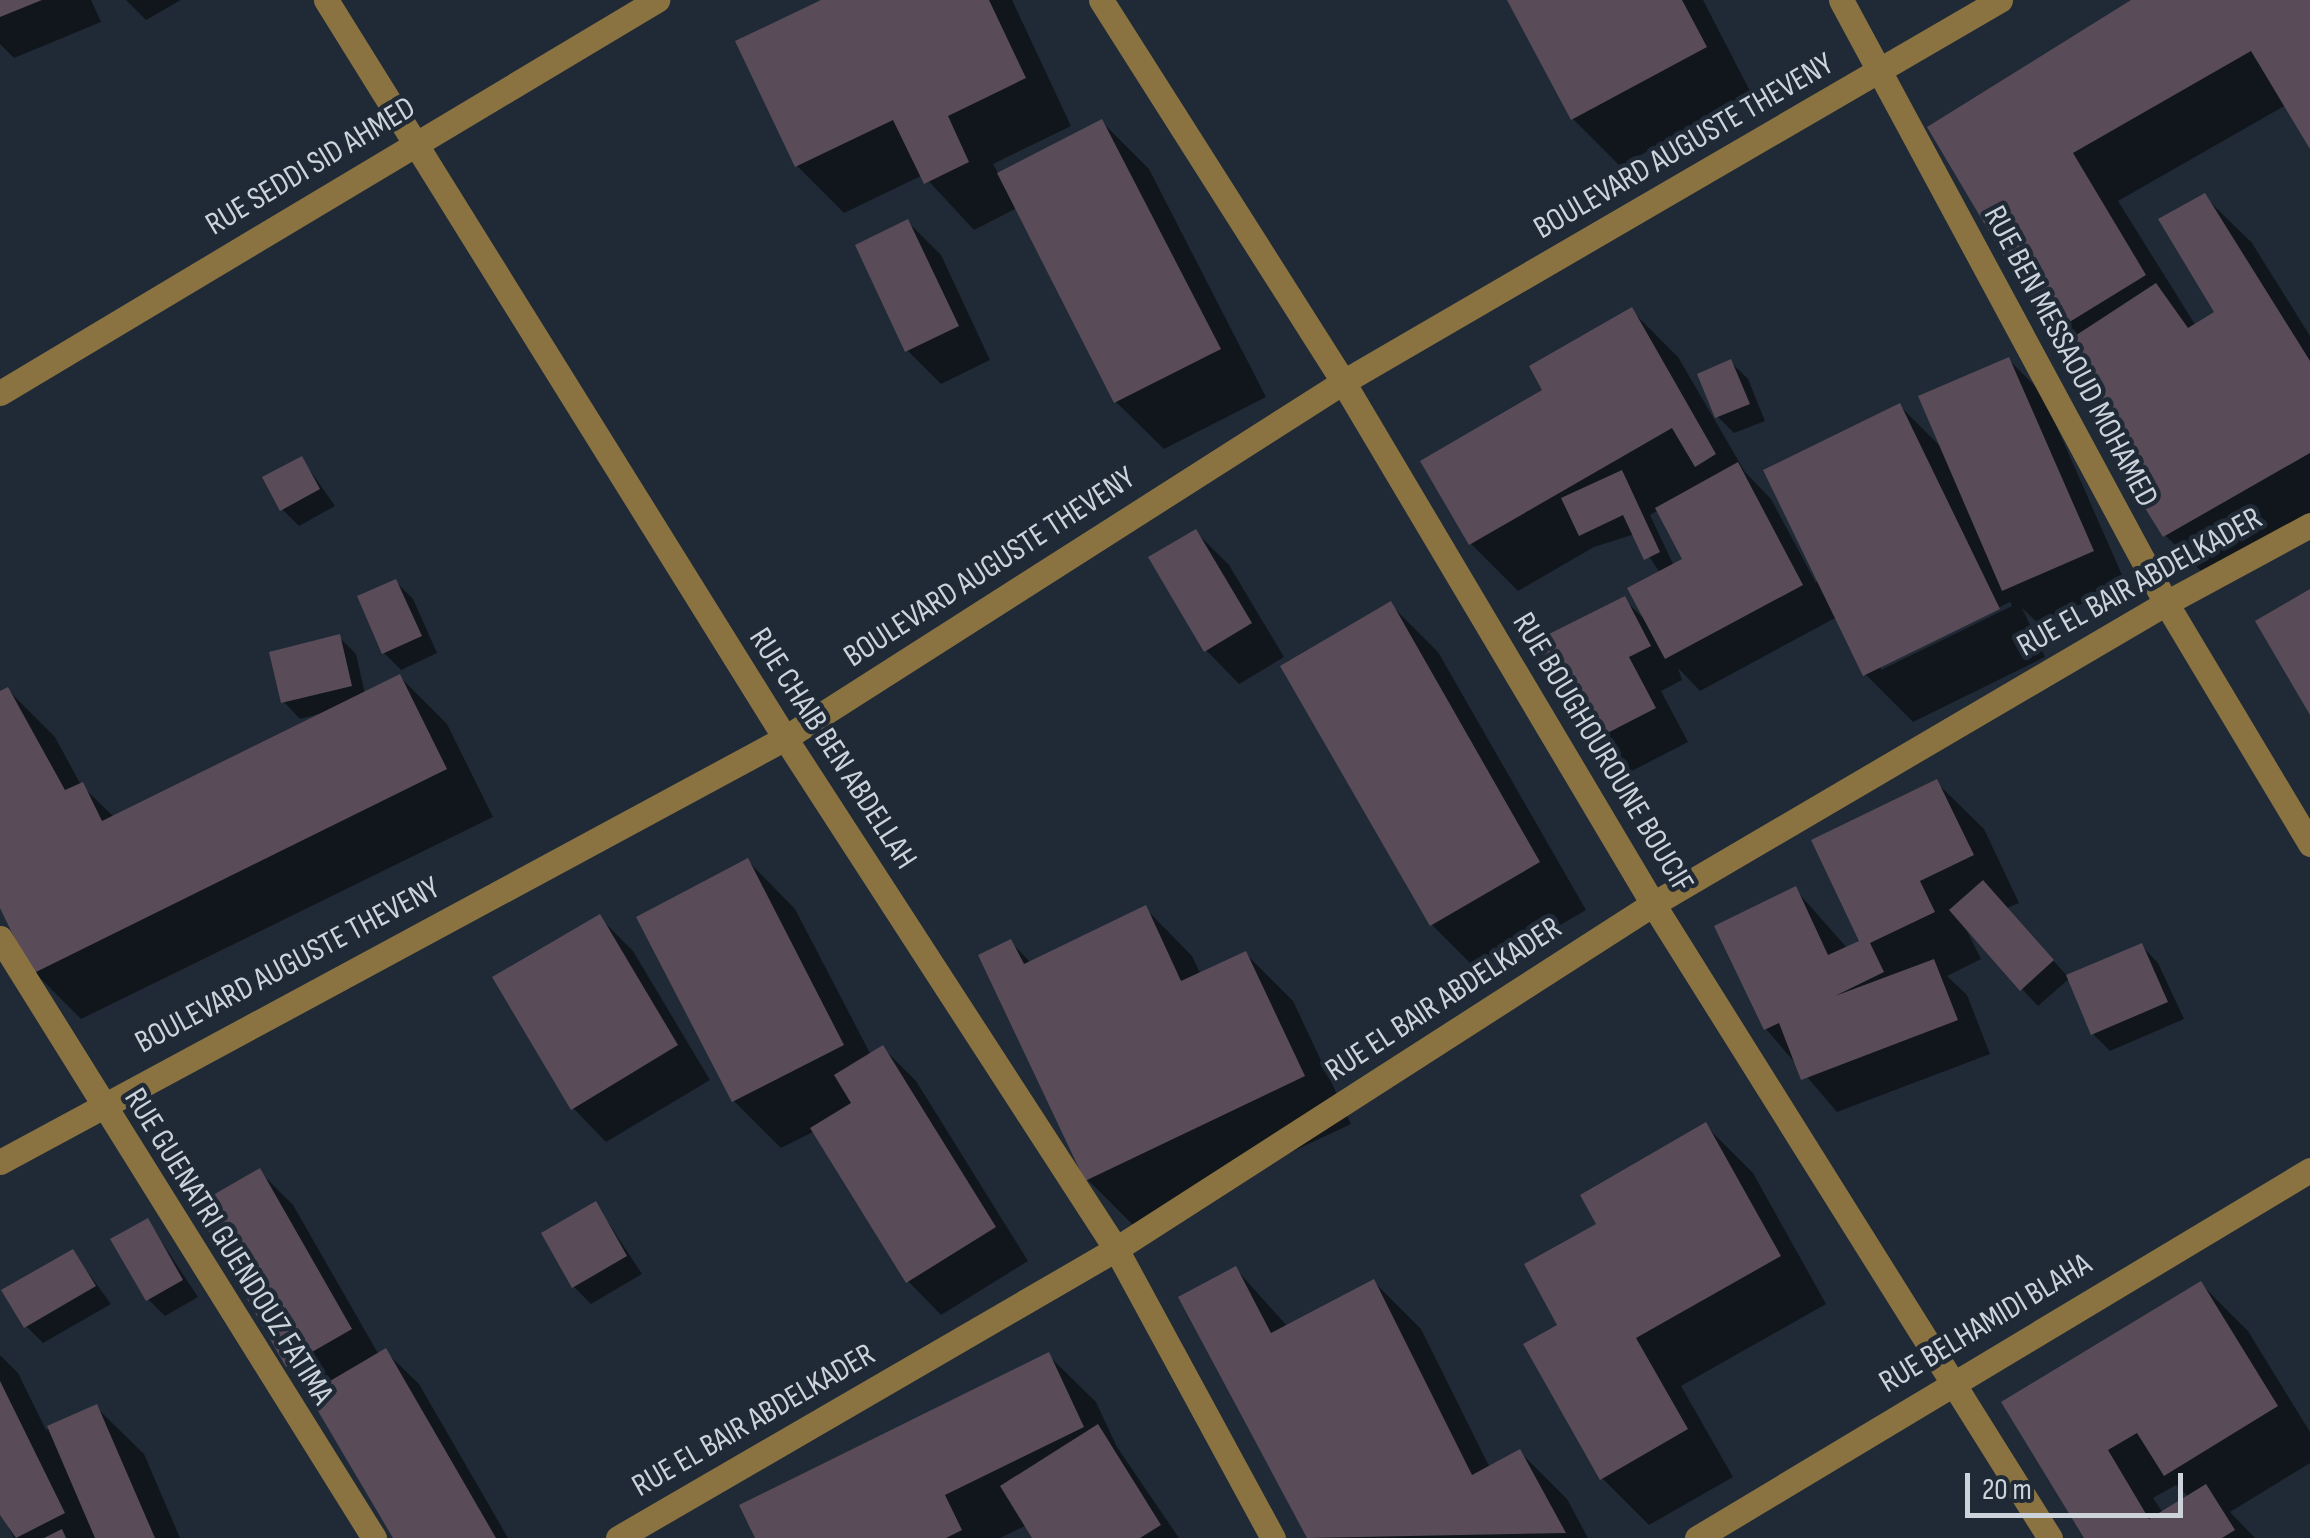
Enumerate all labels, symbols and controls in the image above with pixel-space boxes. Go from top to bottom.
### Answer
street label: BOULEVARD AUGUSTE THEVENY [1527,46,1841,248]
street label: RUE SEDDI SID AHMED [199,89,423,245]
street label: RUE BEN MESSAOUD MOHAMED [1974,200,2166,514]
street label: BOULEVARD AUGUSTE THEVENY [837,460,1143,676]
street label: RUE EL BAIR ABDELKADER [2011,500,2269,666]
street label: RUE BOUGHOUROUNE BOUCIF [1503,606,1701,900]
street label: RUE CHAIB BEN ABDELLAH [740,621,924,877]
street label: BOULEVARD AUGUSTE THEVENY [129,869,447,1063]
street label: RUE EL BAIR ABDELKADER [1319,909,1569,1091]
street label: RUE GUENATRI GUENDOUZ FATIMA [115,1082,341,1412]
street label: RUE BELHAMIDI BLAHA [1873,1246,2099,1402]
street label: RUE EL BAIR ABDELKADER [626,1336,882,1506]
scale bar [1970,1453,2188,1515]
text: 20 m [1982,1472,2032,1508]

